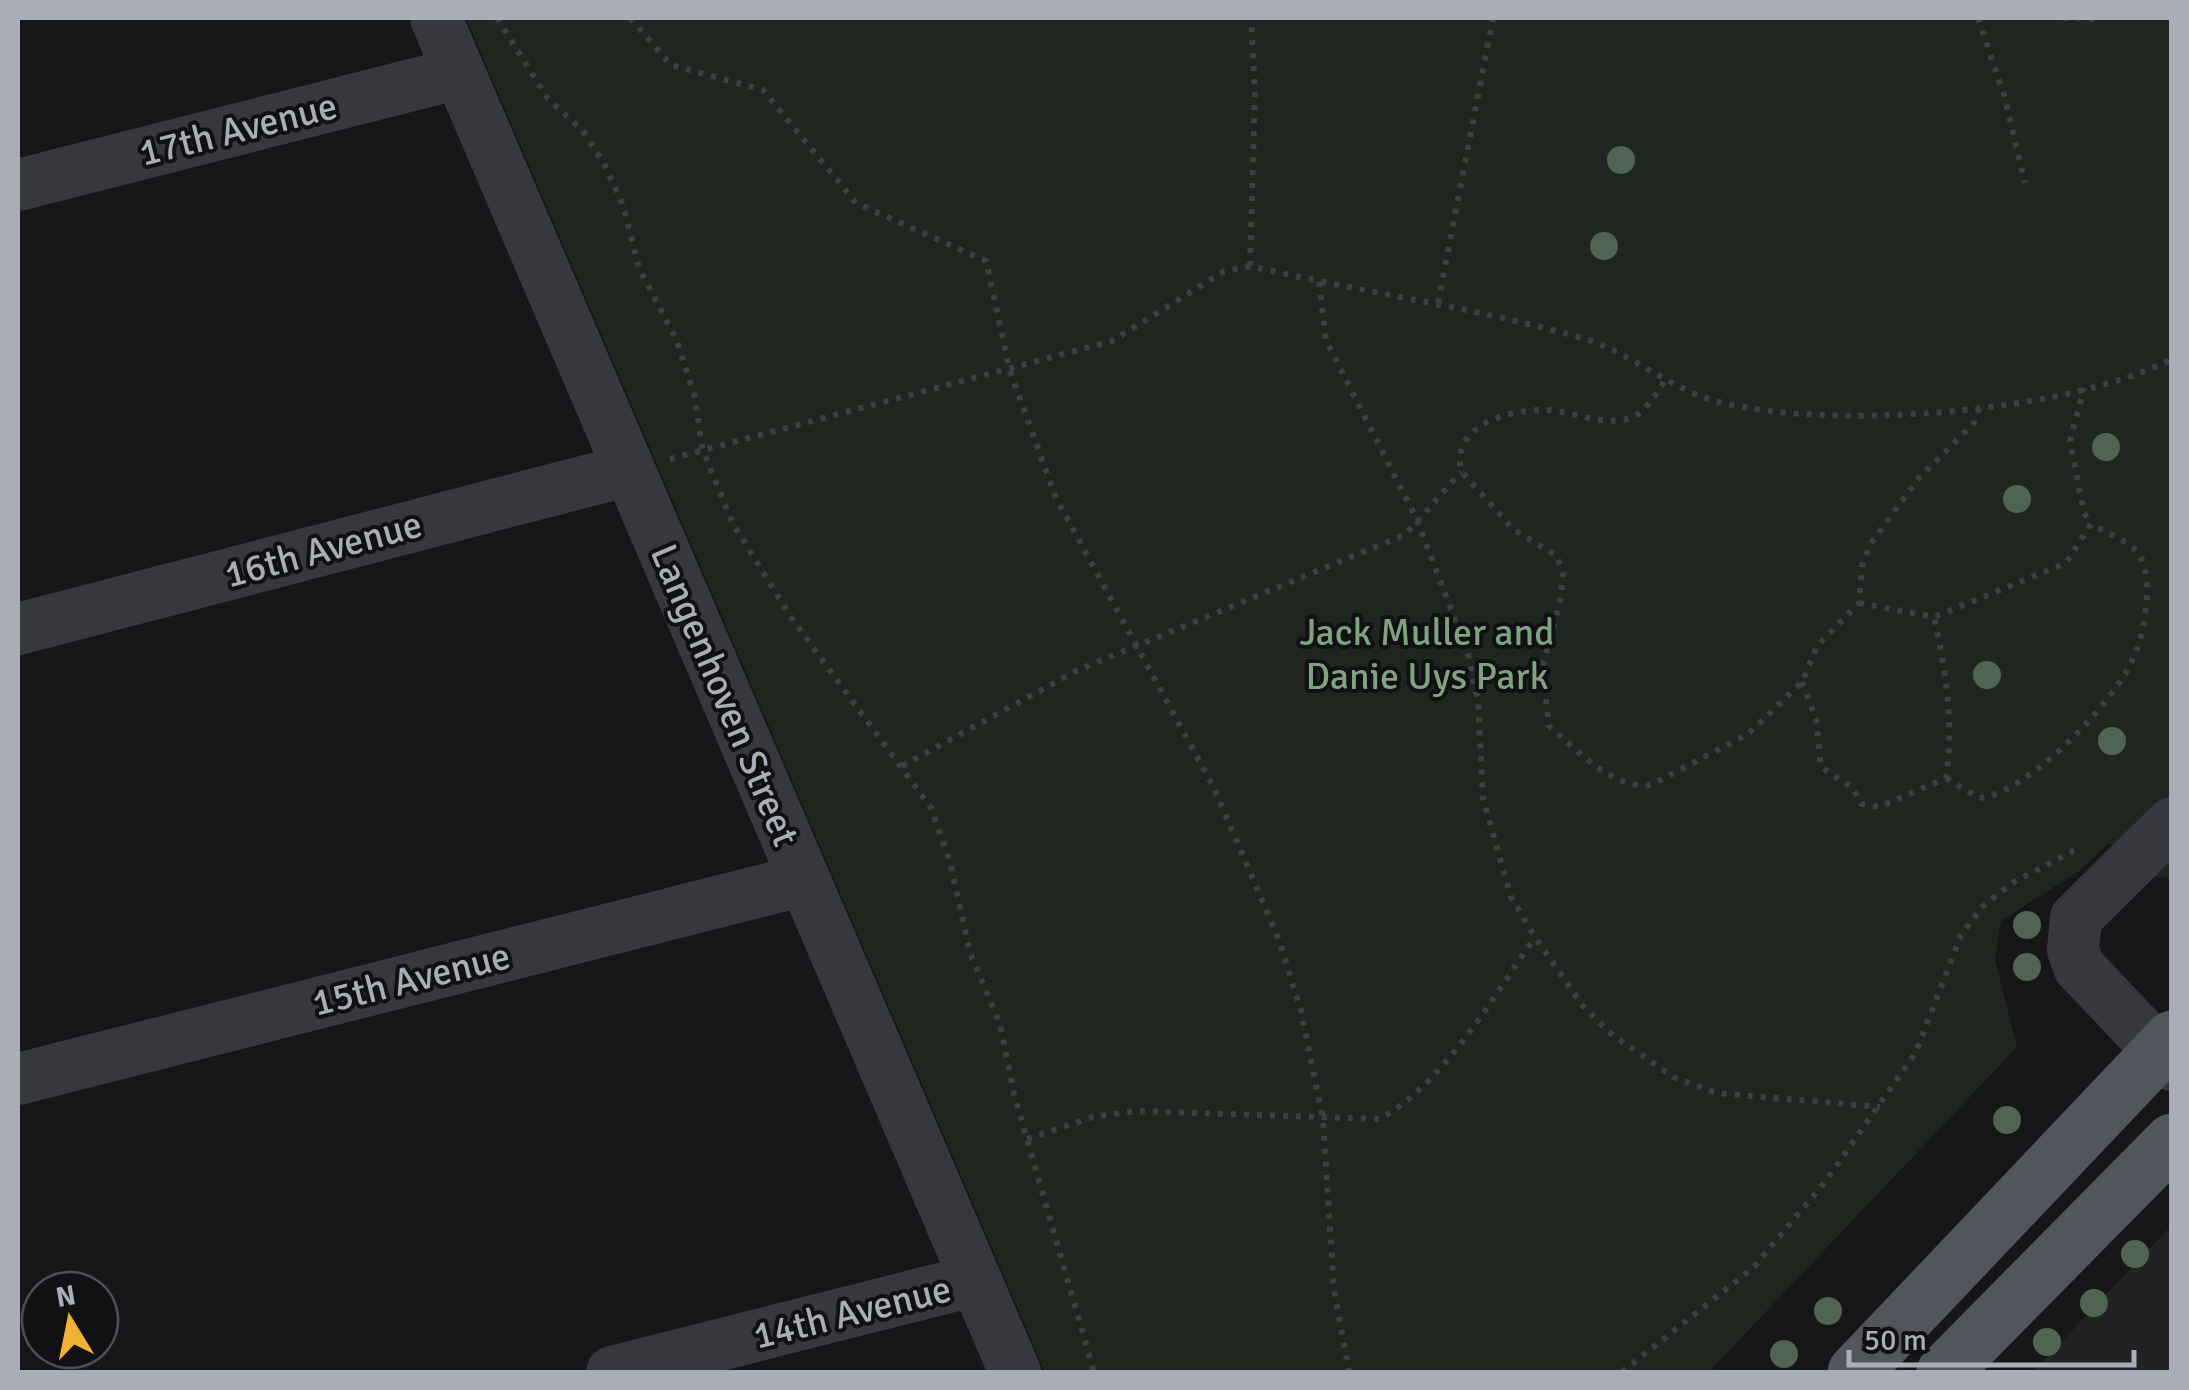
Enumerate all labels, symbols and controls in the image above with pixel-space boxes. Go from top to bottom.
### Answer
street label: 17th Avenue [134,82,342,177]
street label: 16th Avenue [219,501,427,598]
street label: Langenhoven Street [640,537,809,853]
park label: Jack Muller and Danie Uys Park [1300,609,1554,700]
street label: 15th Avenue [307,932,515,1027]
street label: 14th Avenue [748,1265,956,1360]
north arrow [20,1270,120,1370]
text: N [53,1278,78,1315]
scale bar [1849,1305,2134,1367]
text: 50 m [1864,1322,1927,1359]

